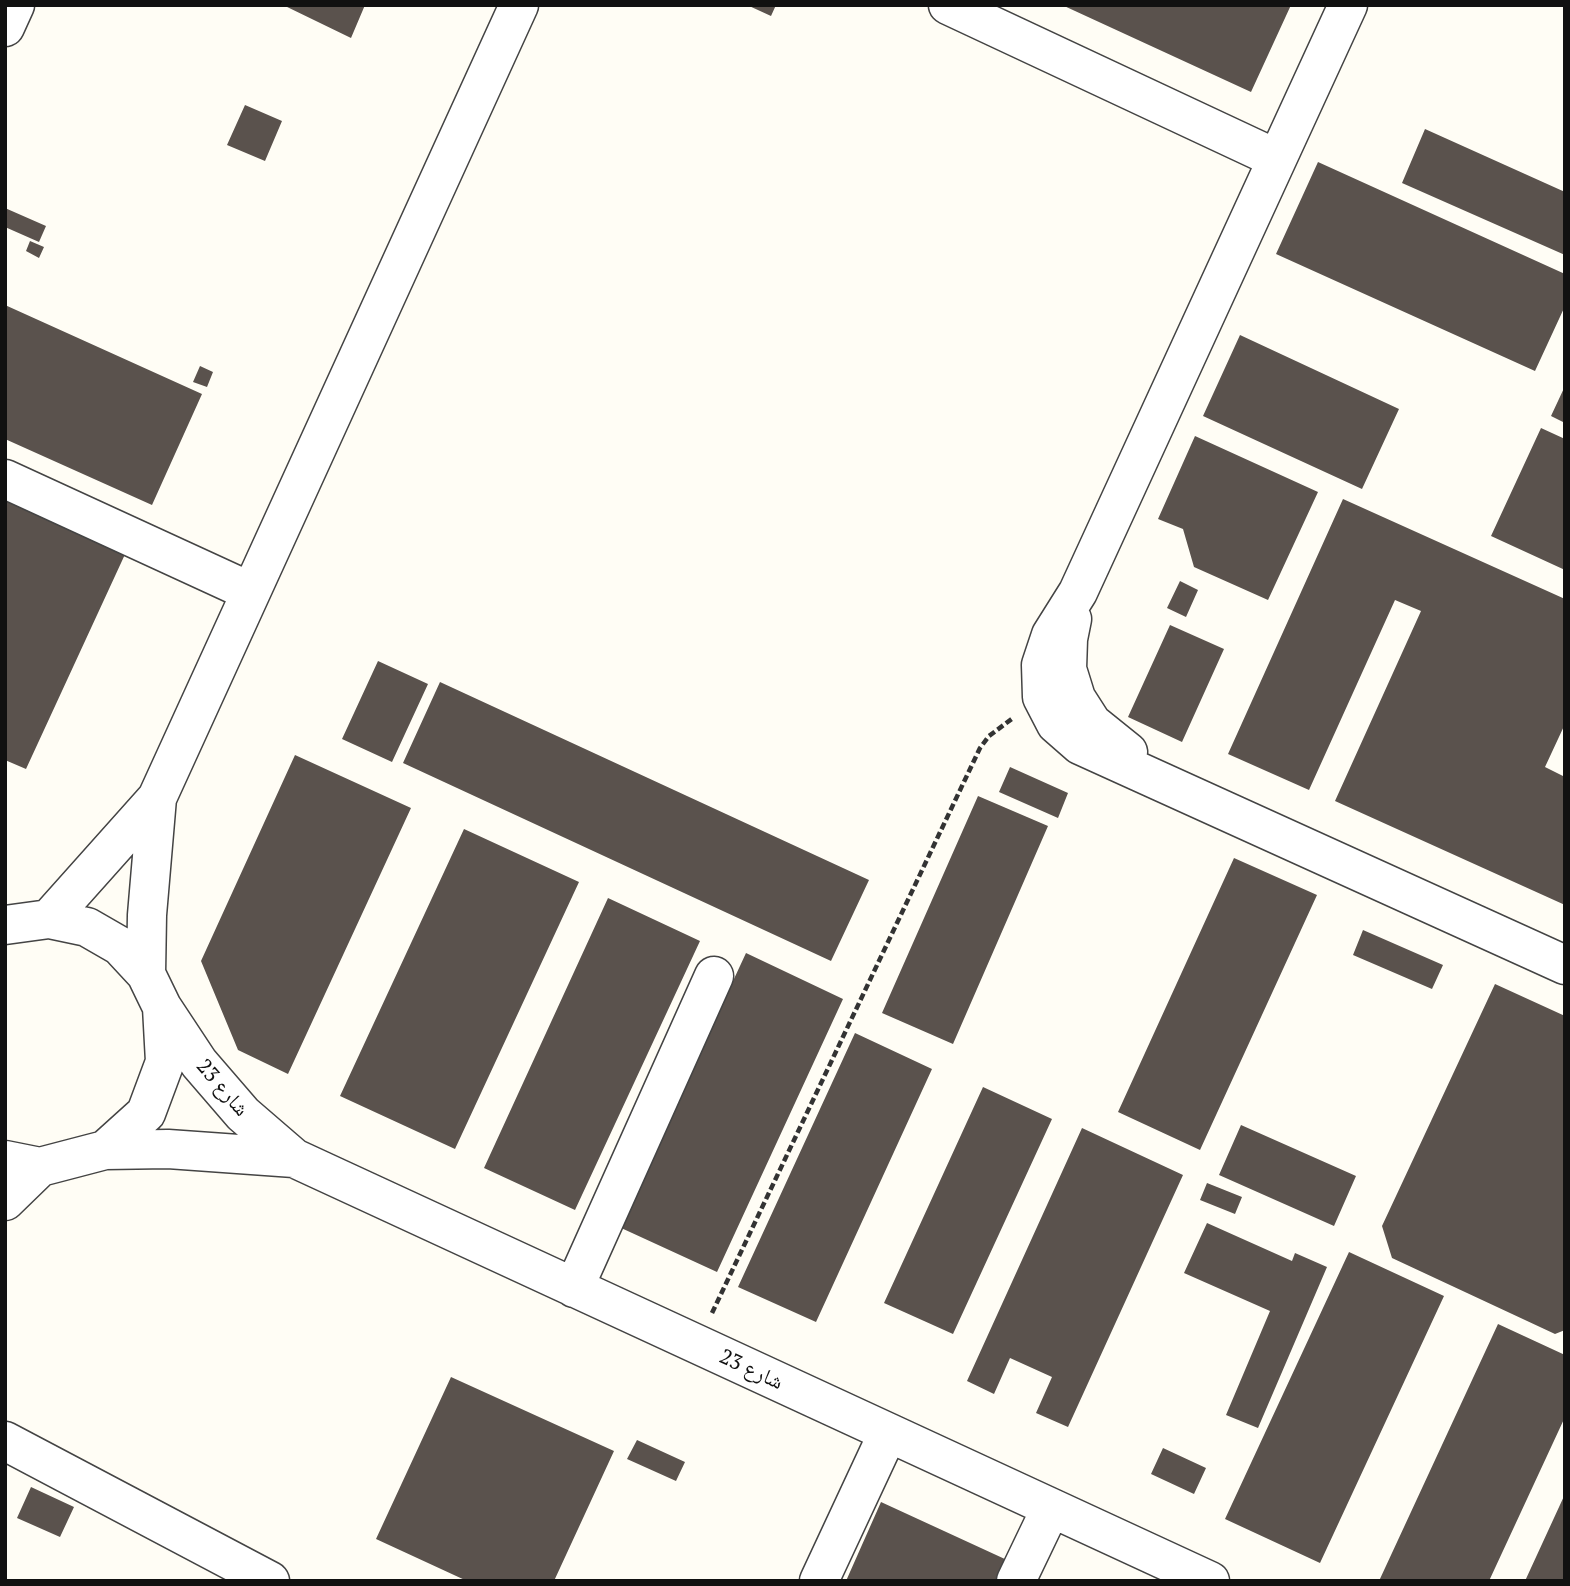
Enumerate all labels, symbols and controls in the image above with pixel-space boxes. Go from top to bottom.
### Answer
street label: شارع 23 [190,1054,254,1122]
street label: شارع 23 [715,1344,787,1396]

